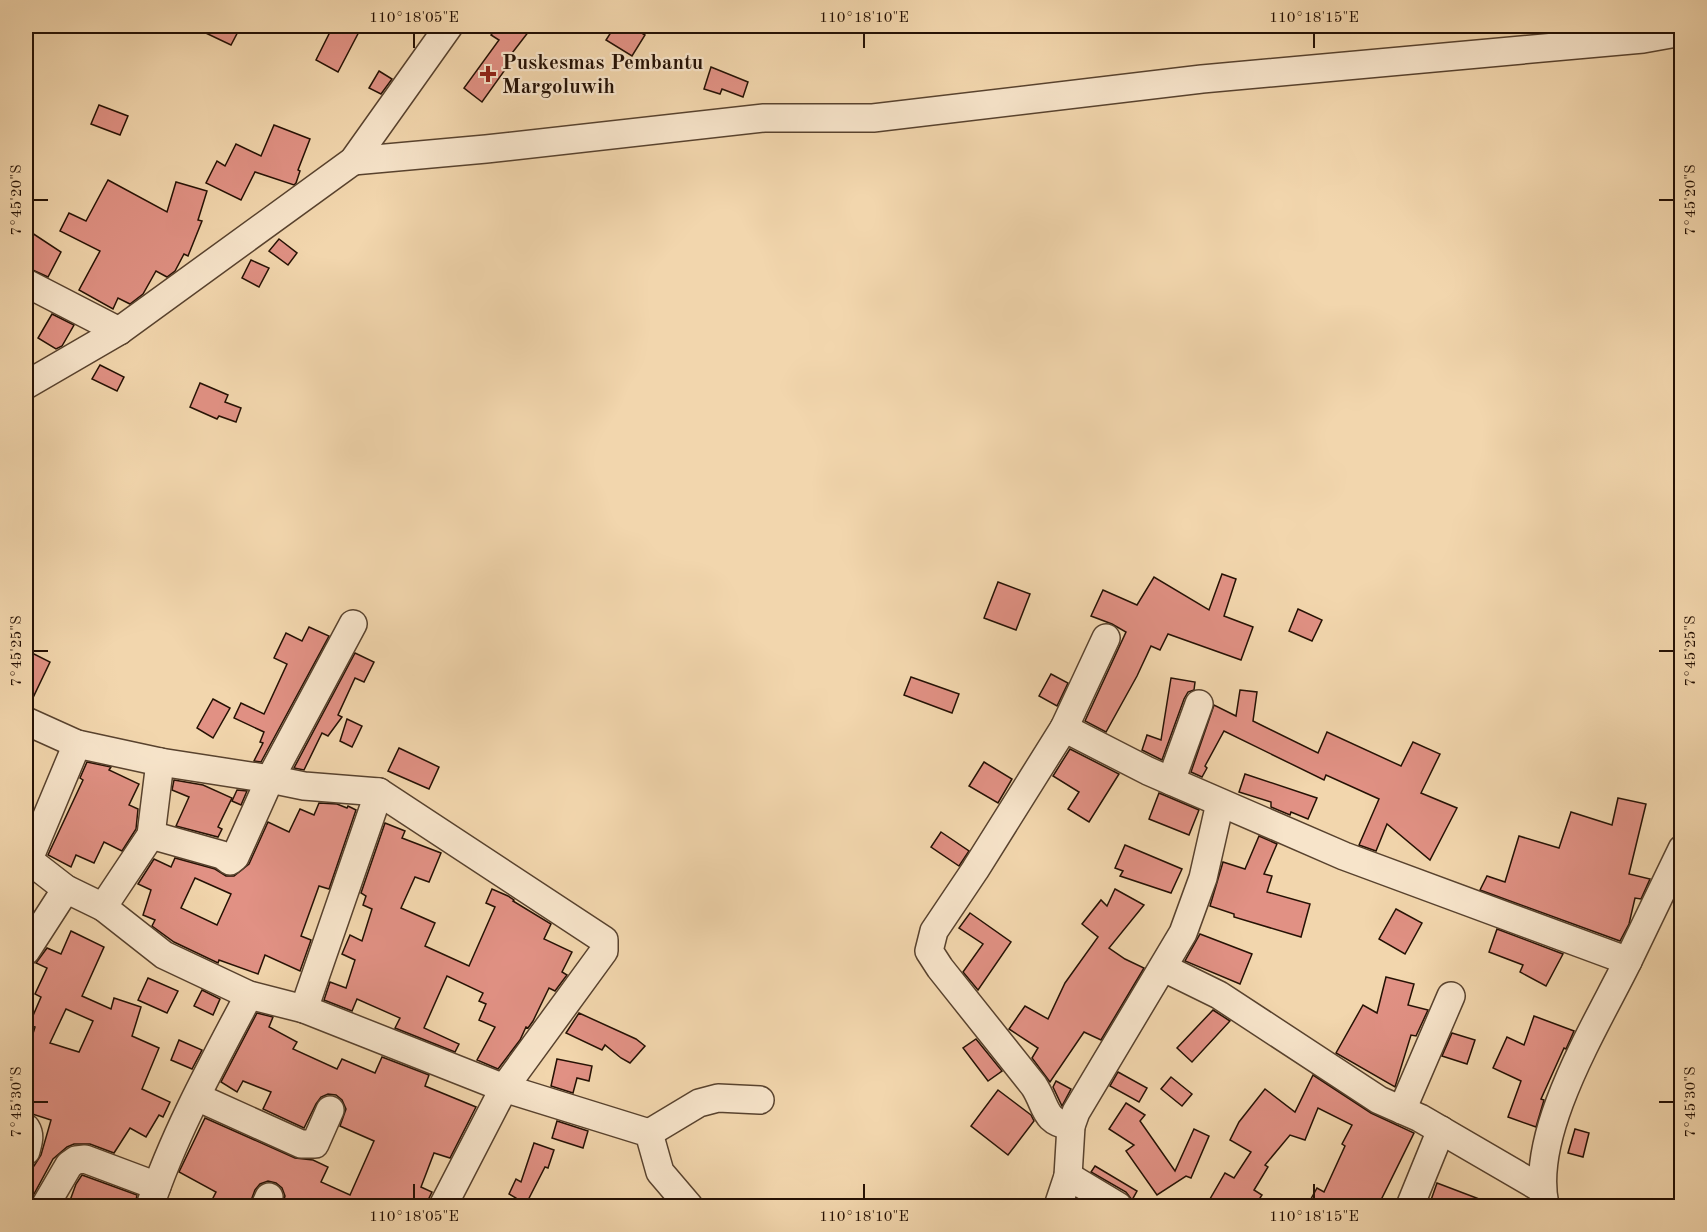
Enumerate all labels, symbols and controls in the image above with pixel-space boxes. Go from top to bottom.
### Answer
text: 110°18'05"E [369,11,459,26]
text: 110°18'10"E [819,11,909,26]
text: 110°18'15"E [1269,11,1359,26]
place label: Puskesmas Pembantu Margoluwih [502,53,703,98]
marker: Puskesmas Pembantu Margoluwih [479,65,497,83]
text: 7°45'20"S [10,164,25,236]
text: 7°45'20"S [1684,164,1699,236]
text: 7°45'25"S [10,615,25,687]
text: 7°45'25"S [1684,615,1699,687]
text: 7°45'30"S [10,1066,25,1138]
text: 7°45'30"S [1684,1066,1699,1138]
text: 110°18'05"E [369,1210,459,1225]
text: 110°18'10"E [819,1210,909,1225]
text: 110°18'15"E [1269,1210,1359,1225]

